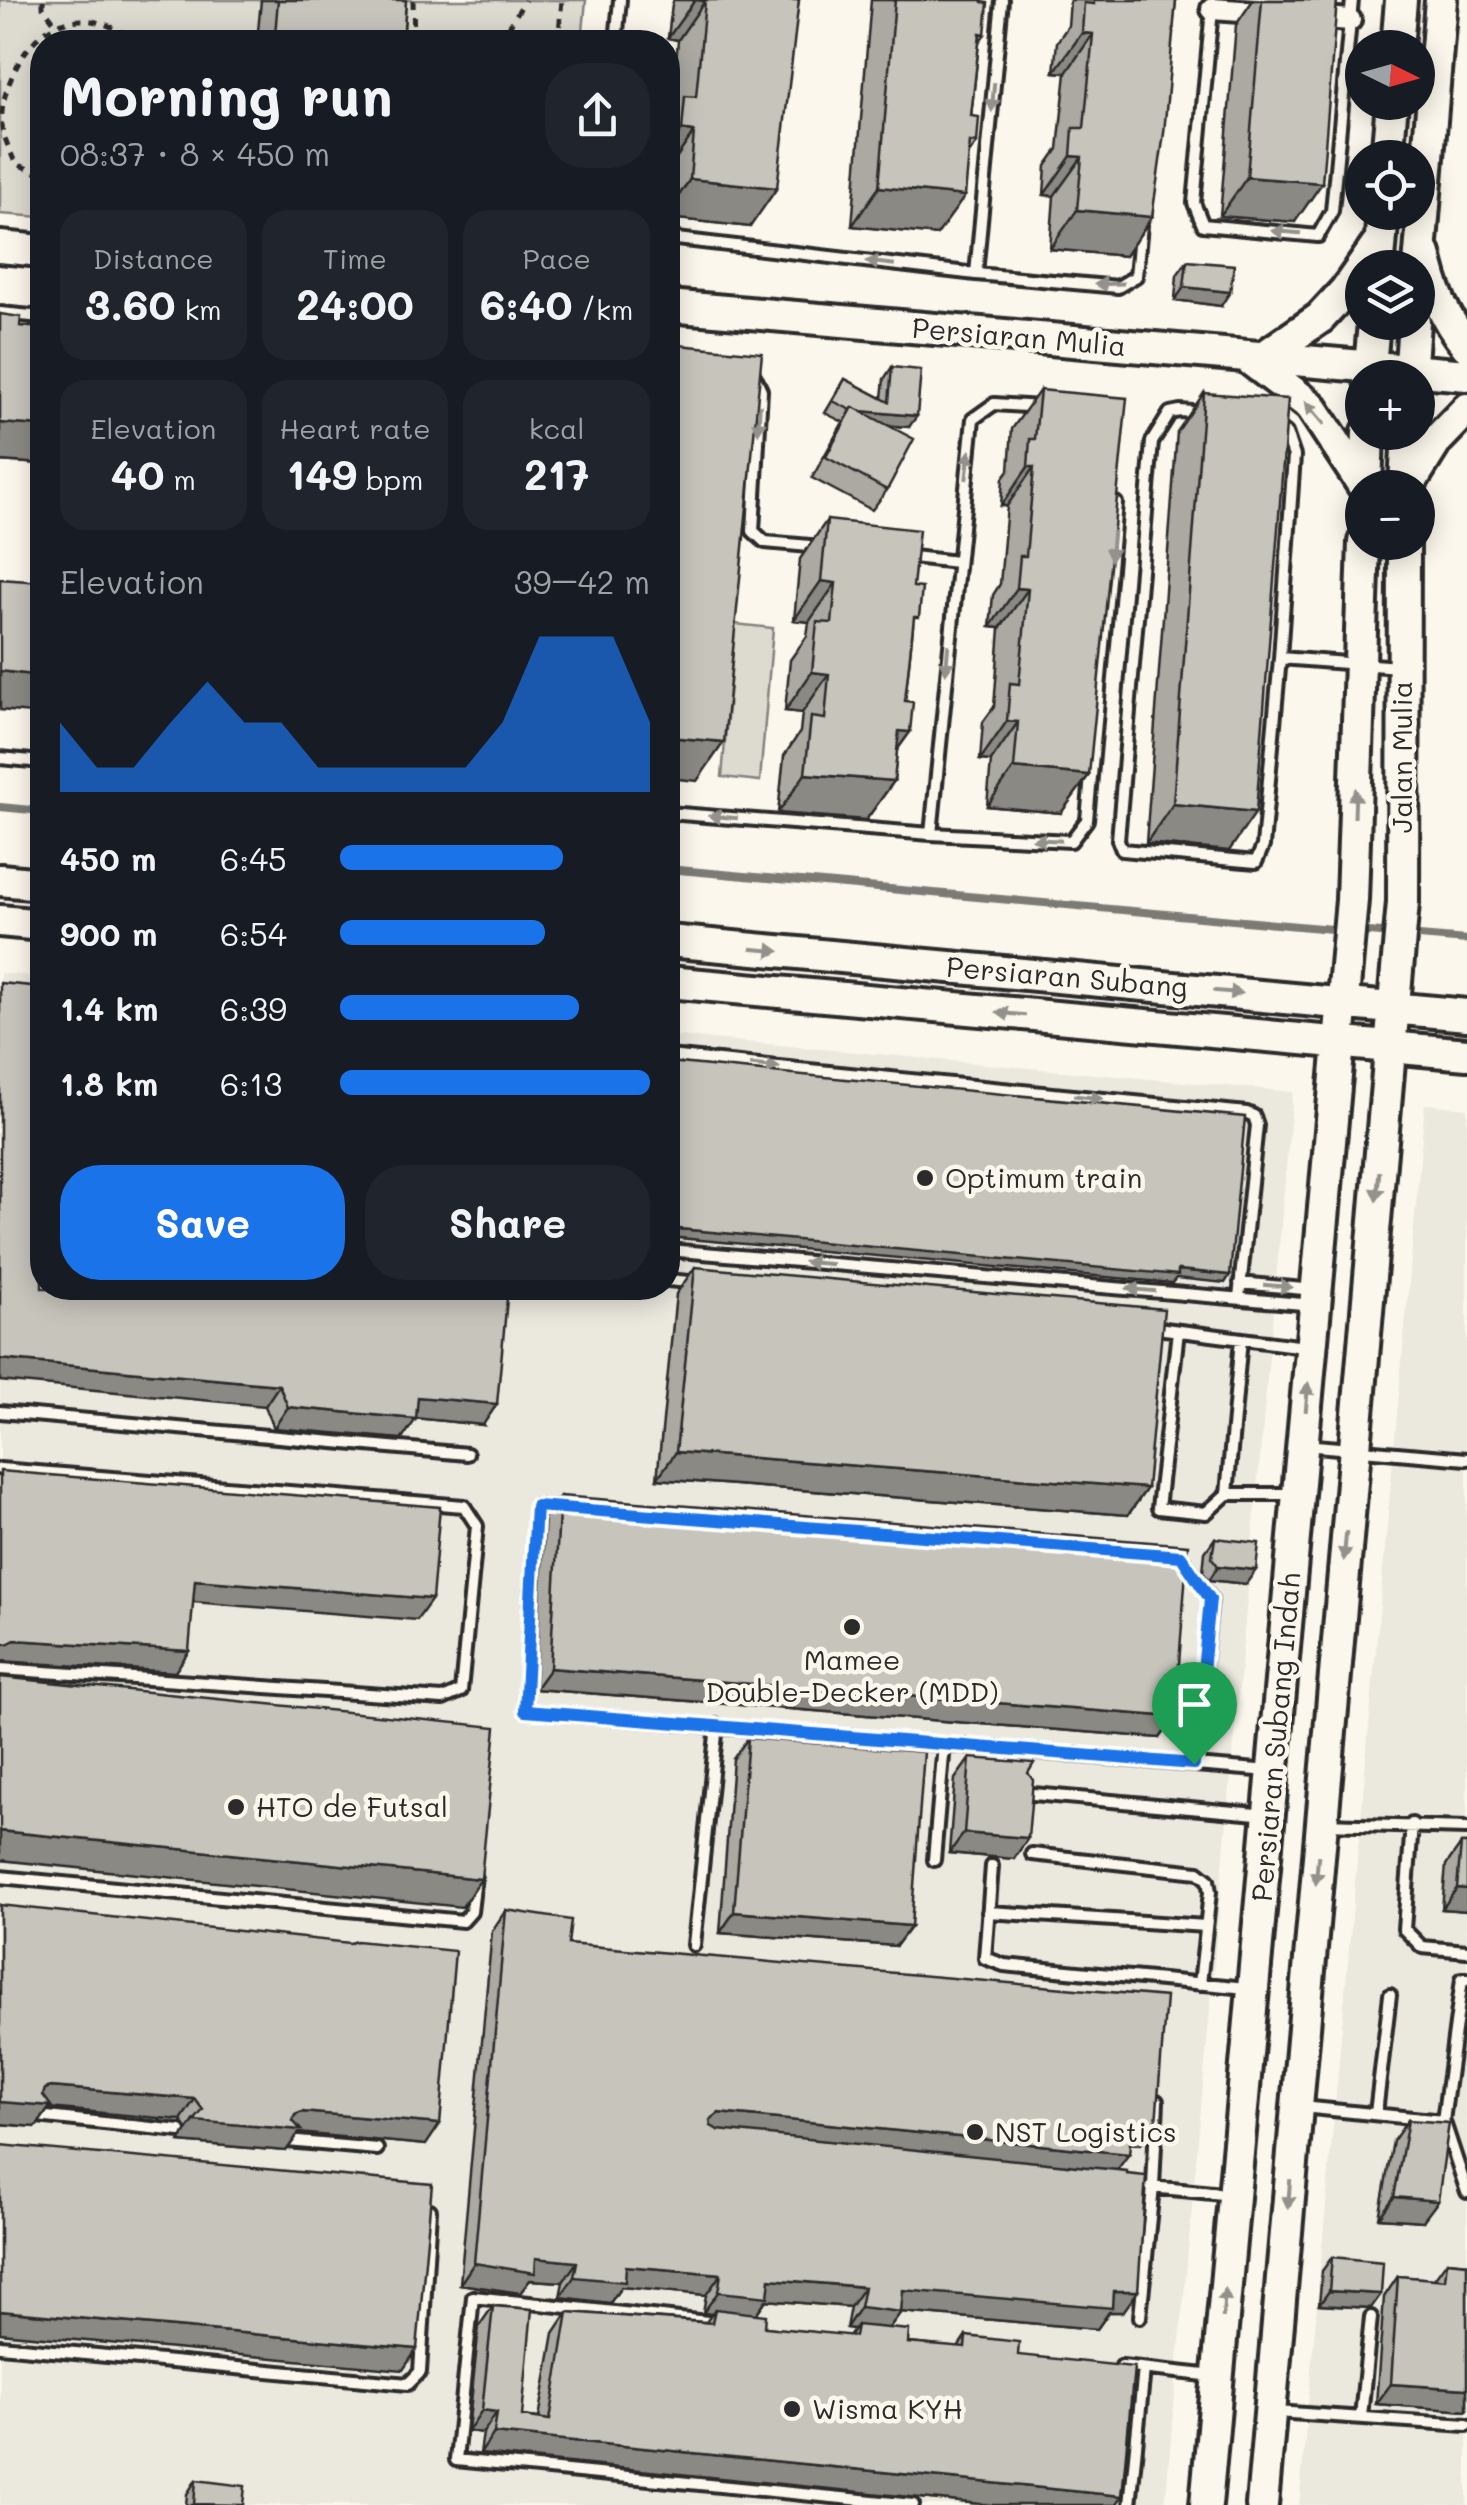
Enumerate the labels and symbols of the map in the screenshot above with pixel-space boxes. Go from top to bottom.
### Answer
north arrow [1345,30,1435,120]
one-way arrow [985,82,1001,113]
one-way arrow [1270,224,1301,240]
one-way arrow [863,255,895,271]
one-way arrow [1093,276,1124,292]
street label: Persiaran Mulia [911,309,1128,363]
one-way arrow [1304,401,1326,426]
one-way arrow [751,403,767,435]
one-way arrow [960,449,976,480]
one-way arrow [1104,531,1120,562]
one-way arrow [939,643,955,675]
street label: Jalan Mulia [1383,681,1419,833]
one-way arrow [1348,786,1364,818]
one-way arrow [707,809,739,825]
one-way arrow [1031,832,1063,848]
one-way arrow [749,942,781,958]
street label: Persiaran Subang [945,948,1189,1004]
one-way arrow [1212,984,1244,1000]
one-way arrow [995,1005,1026,1021]
one-way arrow [749,1058,781,1074]
one-way arrow [1073,1089,1104,1105]
place label: Optimum train [945,1159,1142,1195]
marker: Optimum train [914,1167,936,1189]
one-way arrow [1369,1170,1385,1202]
one-way arrow [801,1254,833,1270]
one-way arrow [1263,1279,1295,1295]
one-way arrow [1125,1281,1157,1297]
one-way arrow [1299,1380,1315,1412]
one-way arrow [1337,1531,1353,1563]
street label: Persiaran Subang Indah [1243,1571,1307,1903]
marker: Mamee Double-Decker (MDD) [841,1616,863,1638]
place label: Mamee Double-Decker (MDD) [705,1641,999,1709]
pin [1152,1662,1237,1765]
place label: HTO de Futsal [256,1788,448,1824]
marker: HTO de Futsal [225,1796,247,1818]
one-way arrow [1308,1854,1324,1886]
place label: NST Logistics [995,2113,1177,2149]
marker: NST Logistics [964,2121,986,2143]
one-way arrow [1280,2178,1296,2210]
one-way arrow [1217,2287,1233,2319]
place label: Wisma KYH [812,2390,963,2426]
marker: Wisma KYH [781,2398,803,2420]

